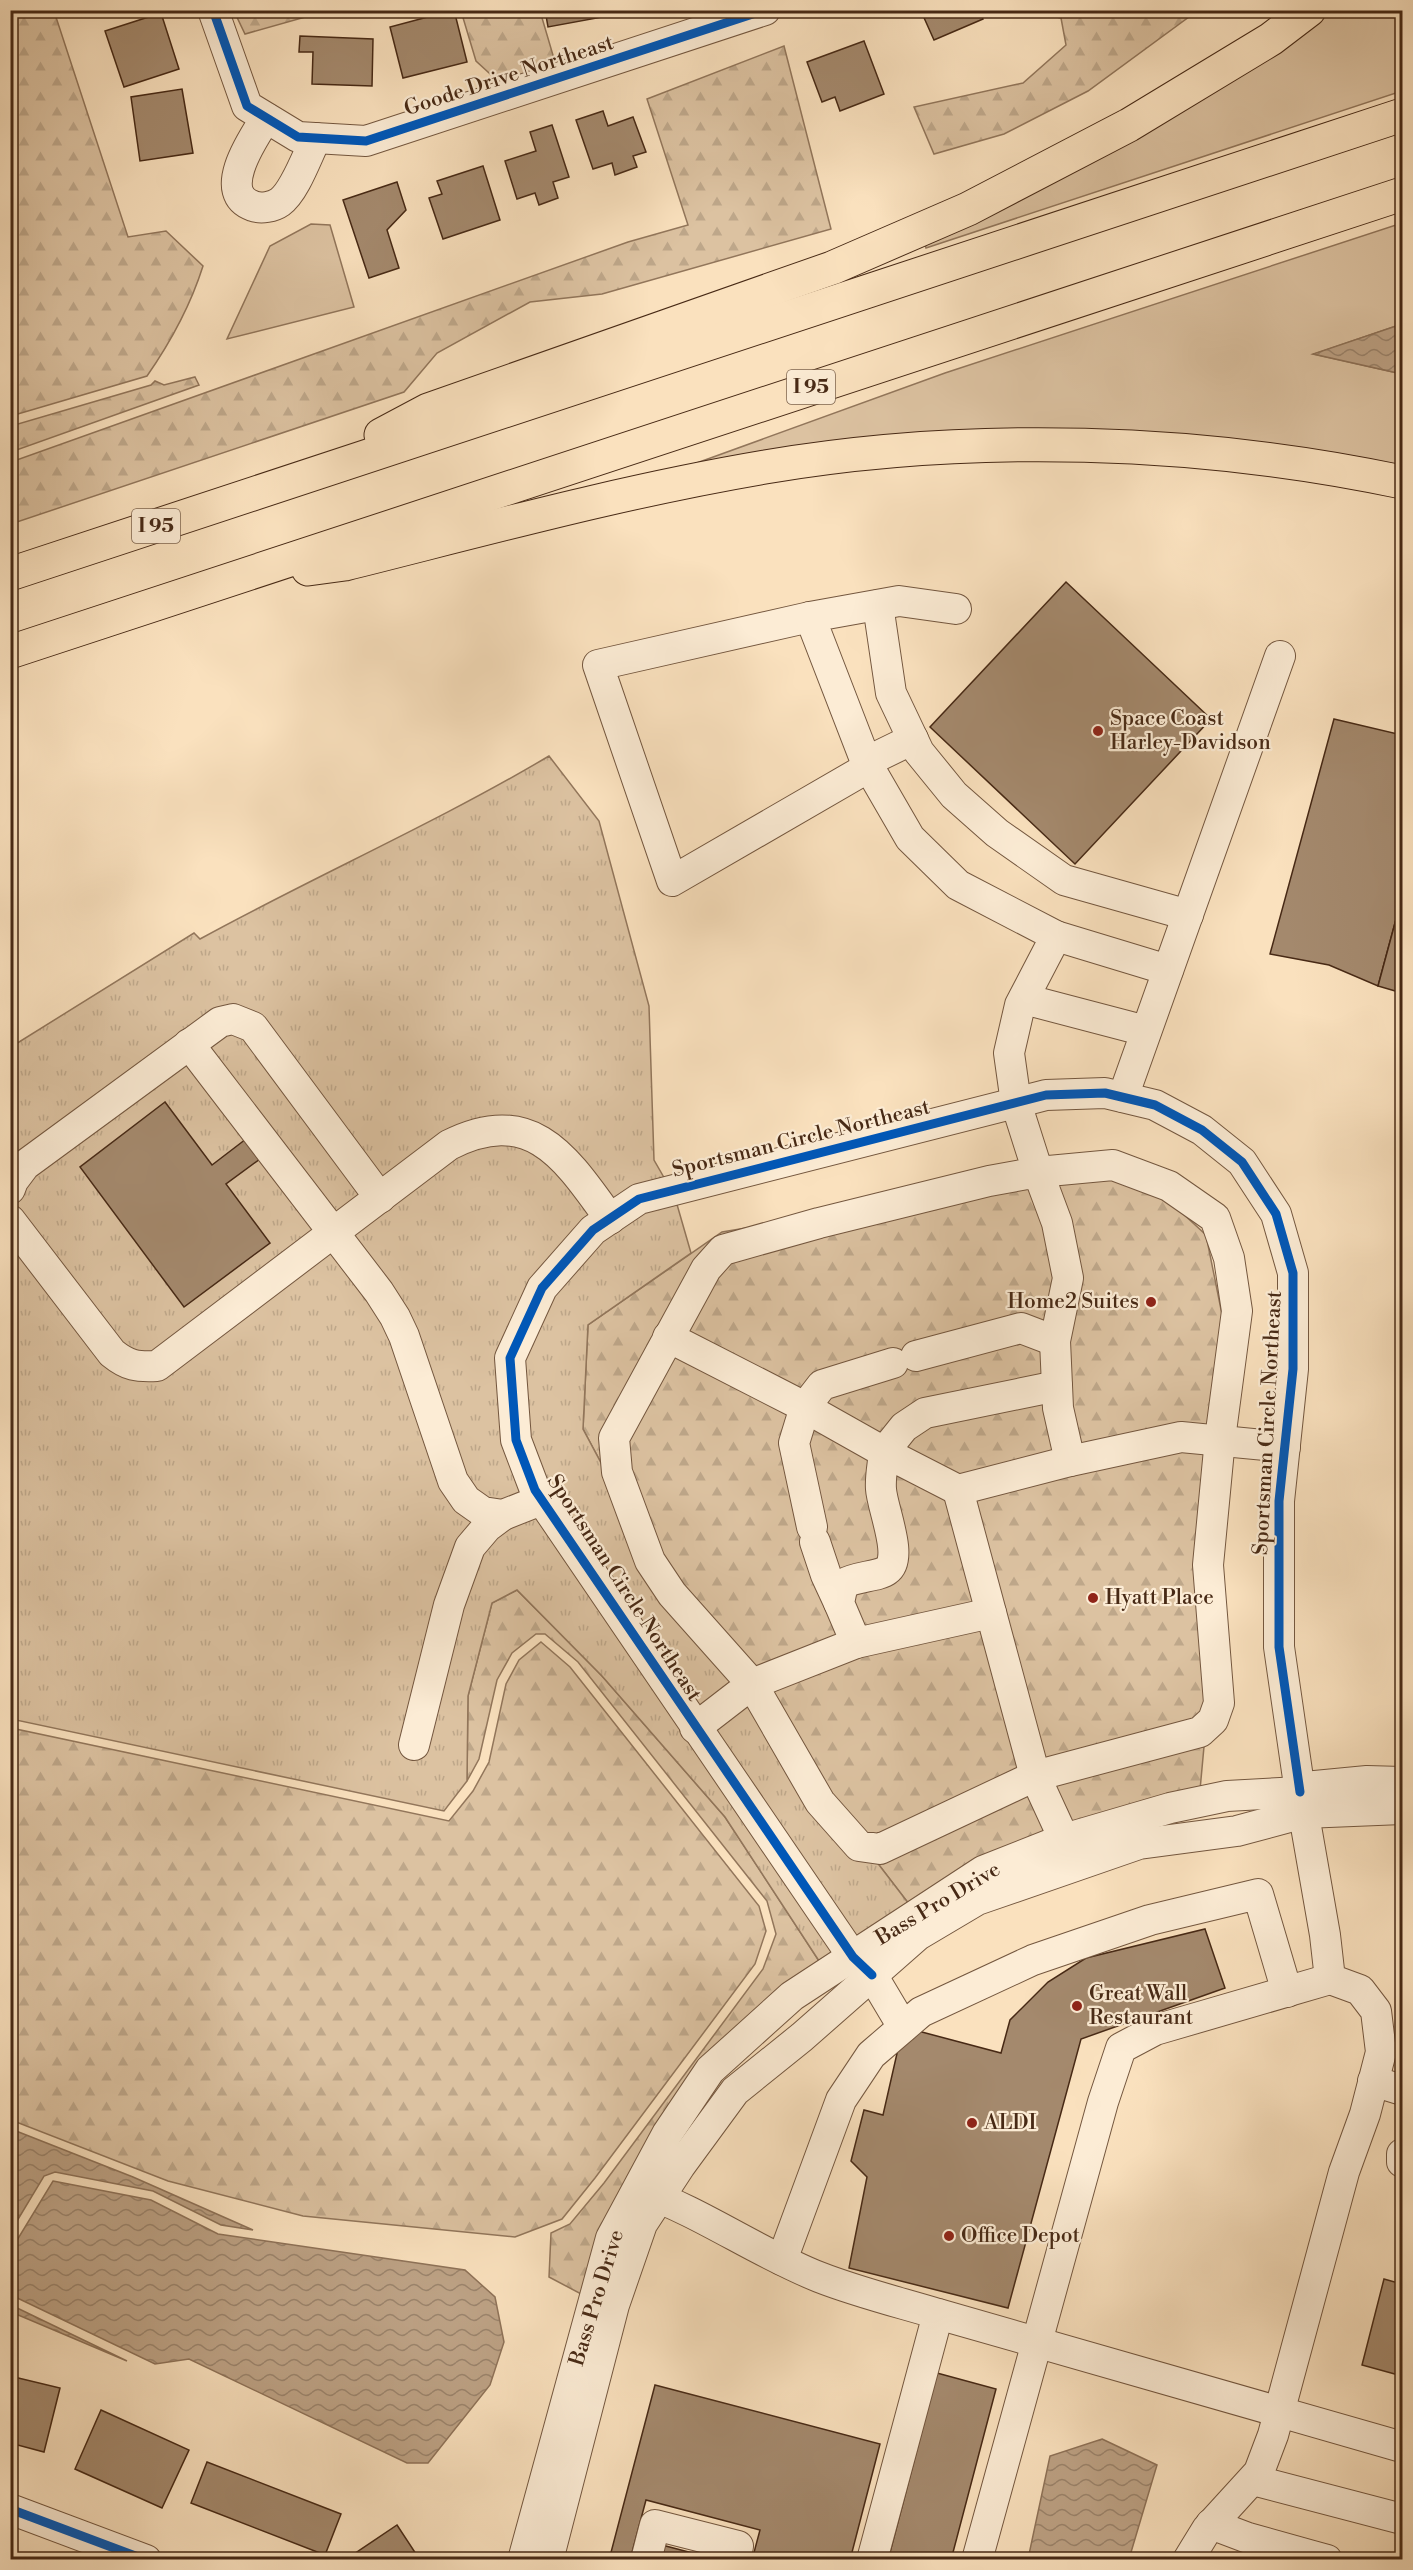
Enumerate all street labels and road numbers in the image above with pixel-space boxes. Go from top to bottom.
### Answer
street label: Goode Drive Northeast [401,30,618,122]
road number: I 95 [787,370,835,404]
road number: I 95 [132,509,180,543]
street label: Sportsman Circle Northeast [669,1094,933,1184]
street label: Sportsman Circle Northeast [1248,1289,1288,1556]
street label: Sportsman Circle Northeast [541,1470,707,1707]
street label: Bass Pro Drive [870,1857,1005,1952]
street label: Bass Pro Drive [564,2227,630,2370]

